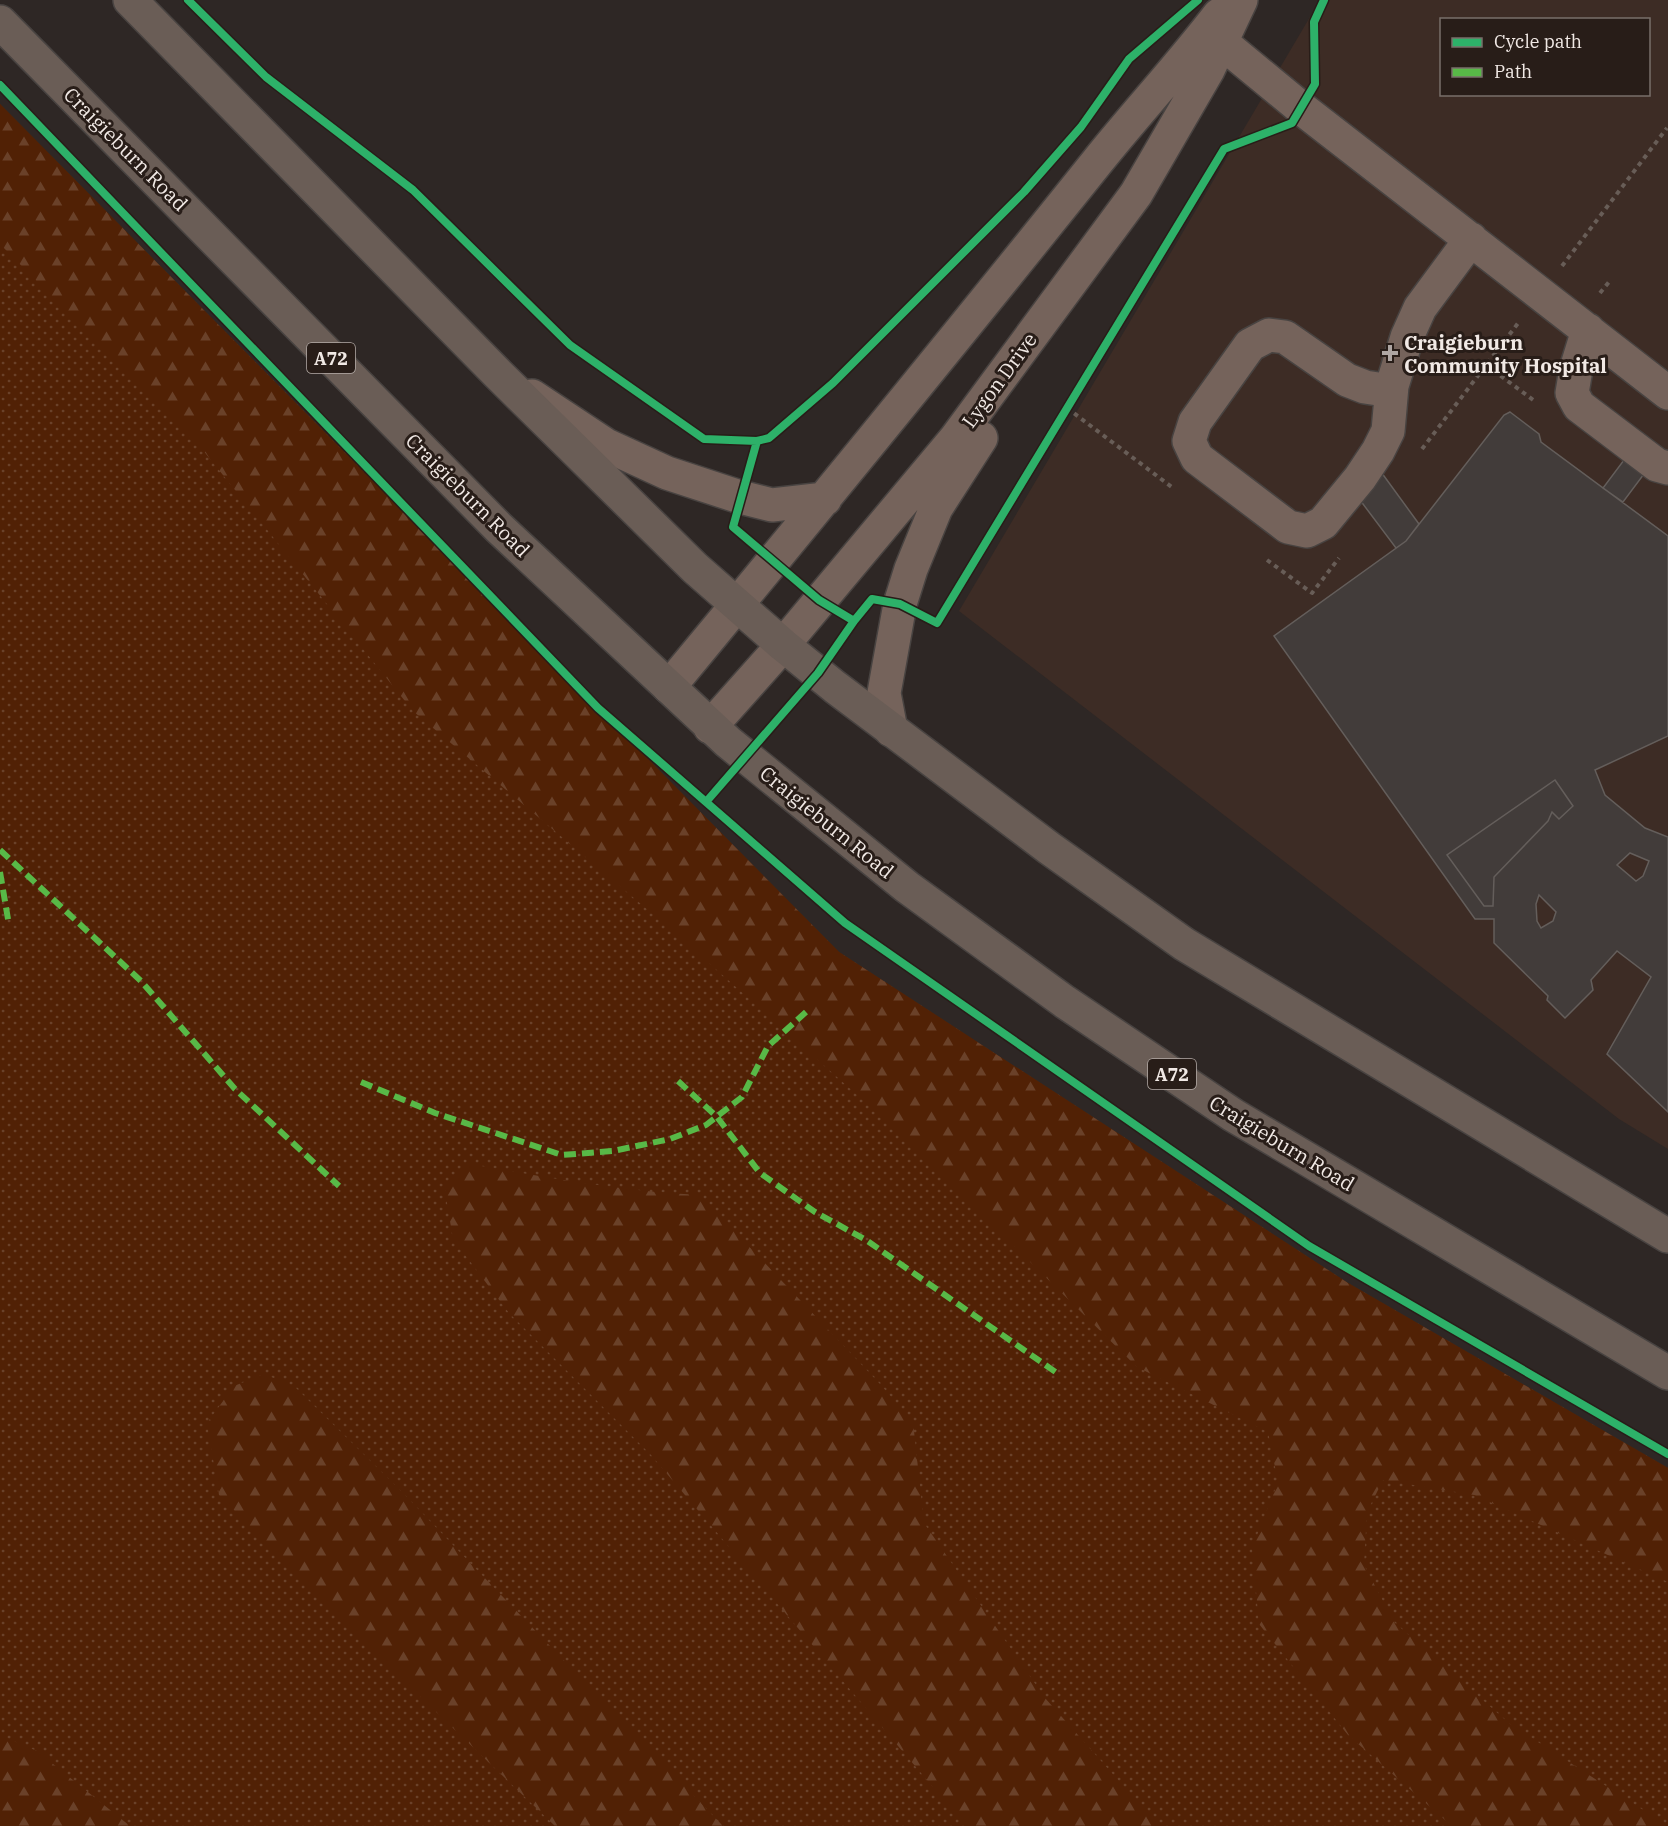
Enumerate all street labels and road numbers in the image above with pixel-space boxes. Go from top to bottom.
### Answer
street label: Craigieburn Road [58,81,194,217]
street label: Lygon Drive [955,327,1043,433]
road number: A72 [307,343,355,373]
street label: Craigieburn Road [400,427,536,563]
street label: Craigieburn Road [754,760,900,884]
road number: A72 [1148,1059,1196,1089]
street label: Craigieburn Road [1204,1089,1360,1197]

